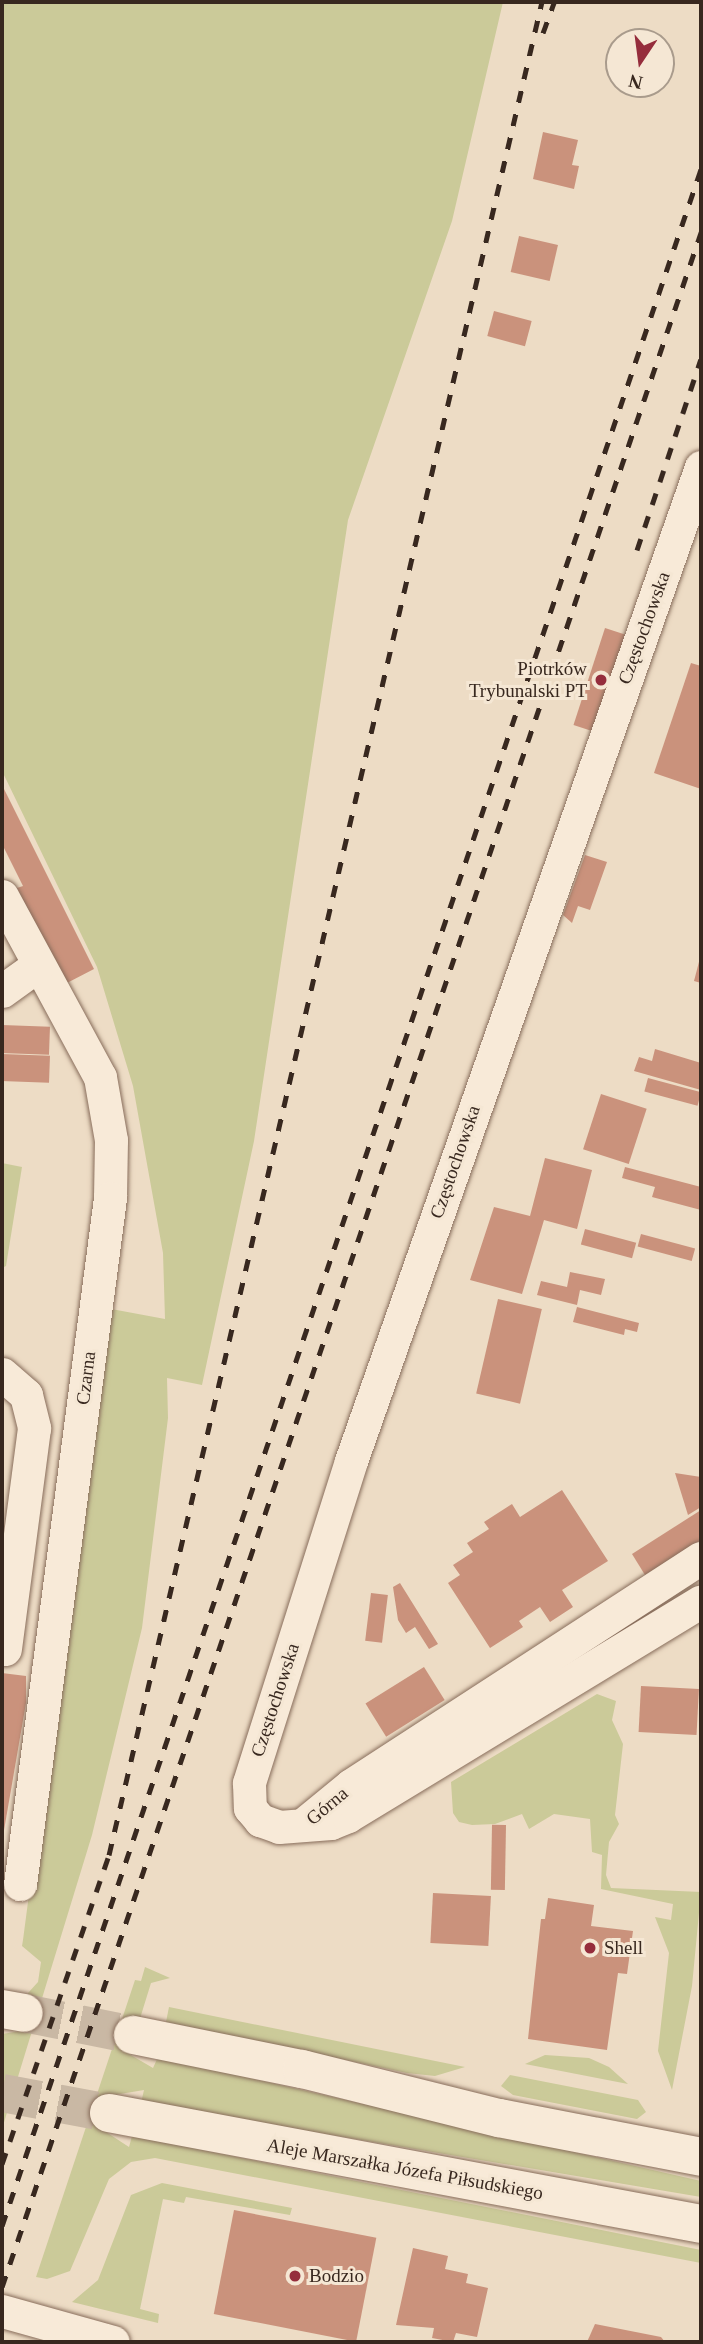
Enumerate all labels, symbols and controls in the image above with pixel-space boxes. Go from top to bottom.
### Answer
north arrow [605,28,675,98]
text: N [627,70,645,94]
street label: Częstochowska [613,569,675,687]
place label: Piotrków Trybunalski PT [469,658,587,702]
marker: Piotrków Trybunalski PT [593,672,609,688]
street label: Częstochowska [425,1102,485,1222]
street label: Czarna [71,1350,101,1406]
street label: Częstochowska [246,1640,304,1760]
street label: Górna [301,1782,353,1830]
place label: Shell [604,1937,643,1959]
marker: Shell [582,1940,598,1956]
street label: Aleje Marszałka Józefa Piłsudskiego [265,2133,545,2205]
place label: Bodzio [309,2265,364,2287]
marker: Bodzio [287,2268,303,2284]

